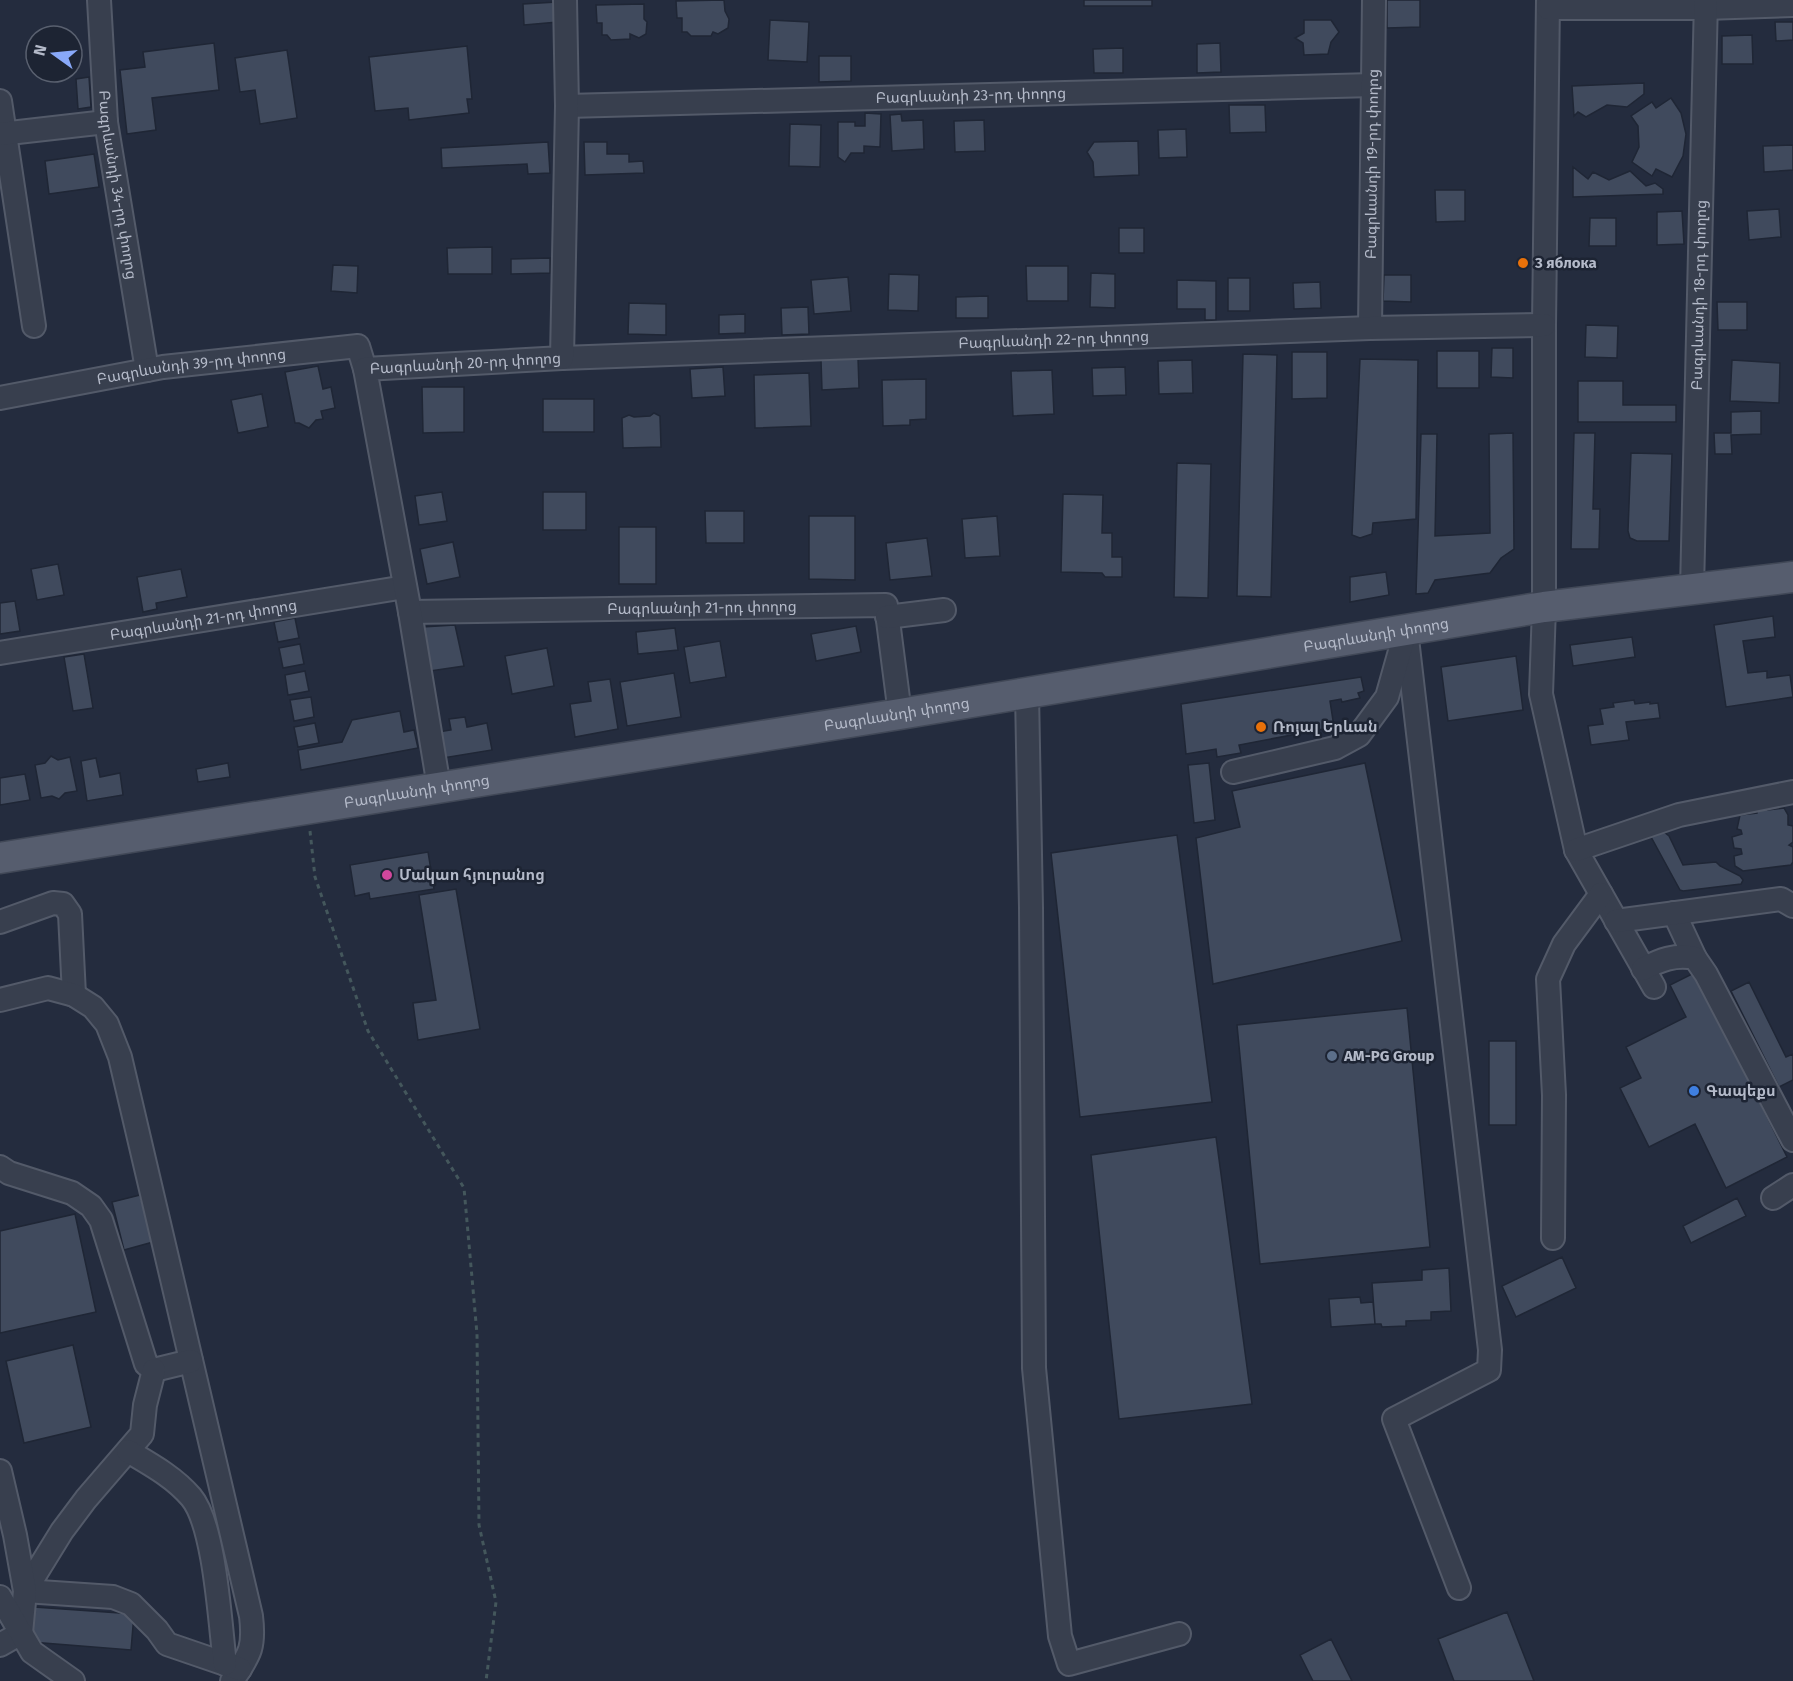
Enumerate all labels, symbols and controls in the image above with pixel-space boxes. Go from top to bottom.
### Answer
north arrow [24,24,84,84]
text: N [29,43,51,58]
street label: Բագրևանդի 19-րդ փողոց [1362,69,1382,259]
street label: Բագրևանդի 23-րդ փողոց [875,84,1066,107]
street label: Բագրևանդի 34-րդ փողոց [95,90,141,281]
street label: Բագրևանդի 18-րդ փողոց [1688,200,1710,391]
place label: 3 яблока [1534,254,1597,272]
marker: 3 яблока [1516,256,1530,270]
street label: Բագրևանդի 22-րդ փողոց [958,327,1149,352]
street label: Բագրևանդի 39-րդ փողոց [95,345,287,388]
street label: Բագրևանդի 20-րդ փողոց [369,349,561,378]
street label: Բագրևանդի 21-րդ փողոց [108,596,298,644]
street label: Բագրևանդի 21-րդ փողոց [607,597,797,618]
street label: Բագրևանդի փողոց [1302,614,1450,656]
street label: Բագրևանդի փողոց [822,694,971,735]
place label: Ռոյալ Երևան [1273,718,1378,736]
marker: Ռոյալ Երևան [1254,720,1268,734]
street label: Բագրևանդի փողոց [343,771,491,812]
place label: Մակաո հյուրանոց [399,866,545,884]
marker: Մակաո հյուրանոց [380,868,394,882]
place label: AM-PG Group [1343,1047,1435,1065]
marker: AM-PG Group [1325,1049,1339,1063]
place label: Գապեքս [1706,1082,1776,1100]
marker: Գապեքս [1687,1084,1701,1098]

